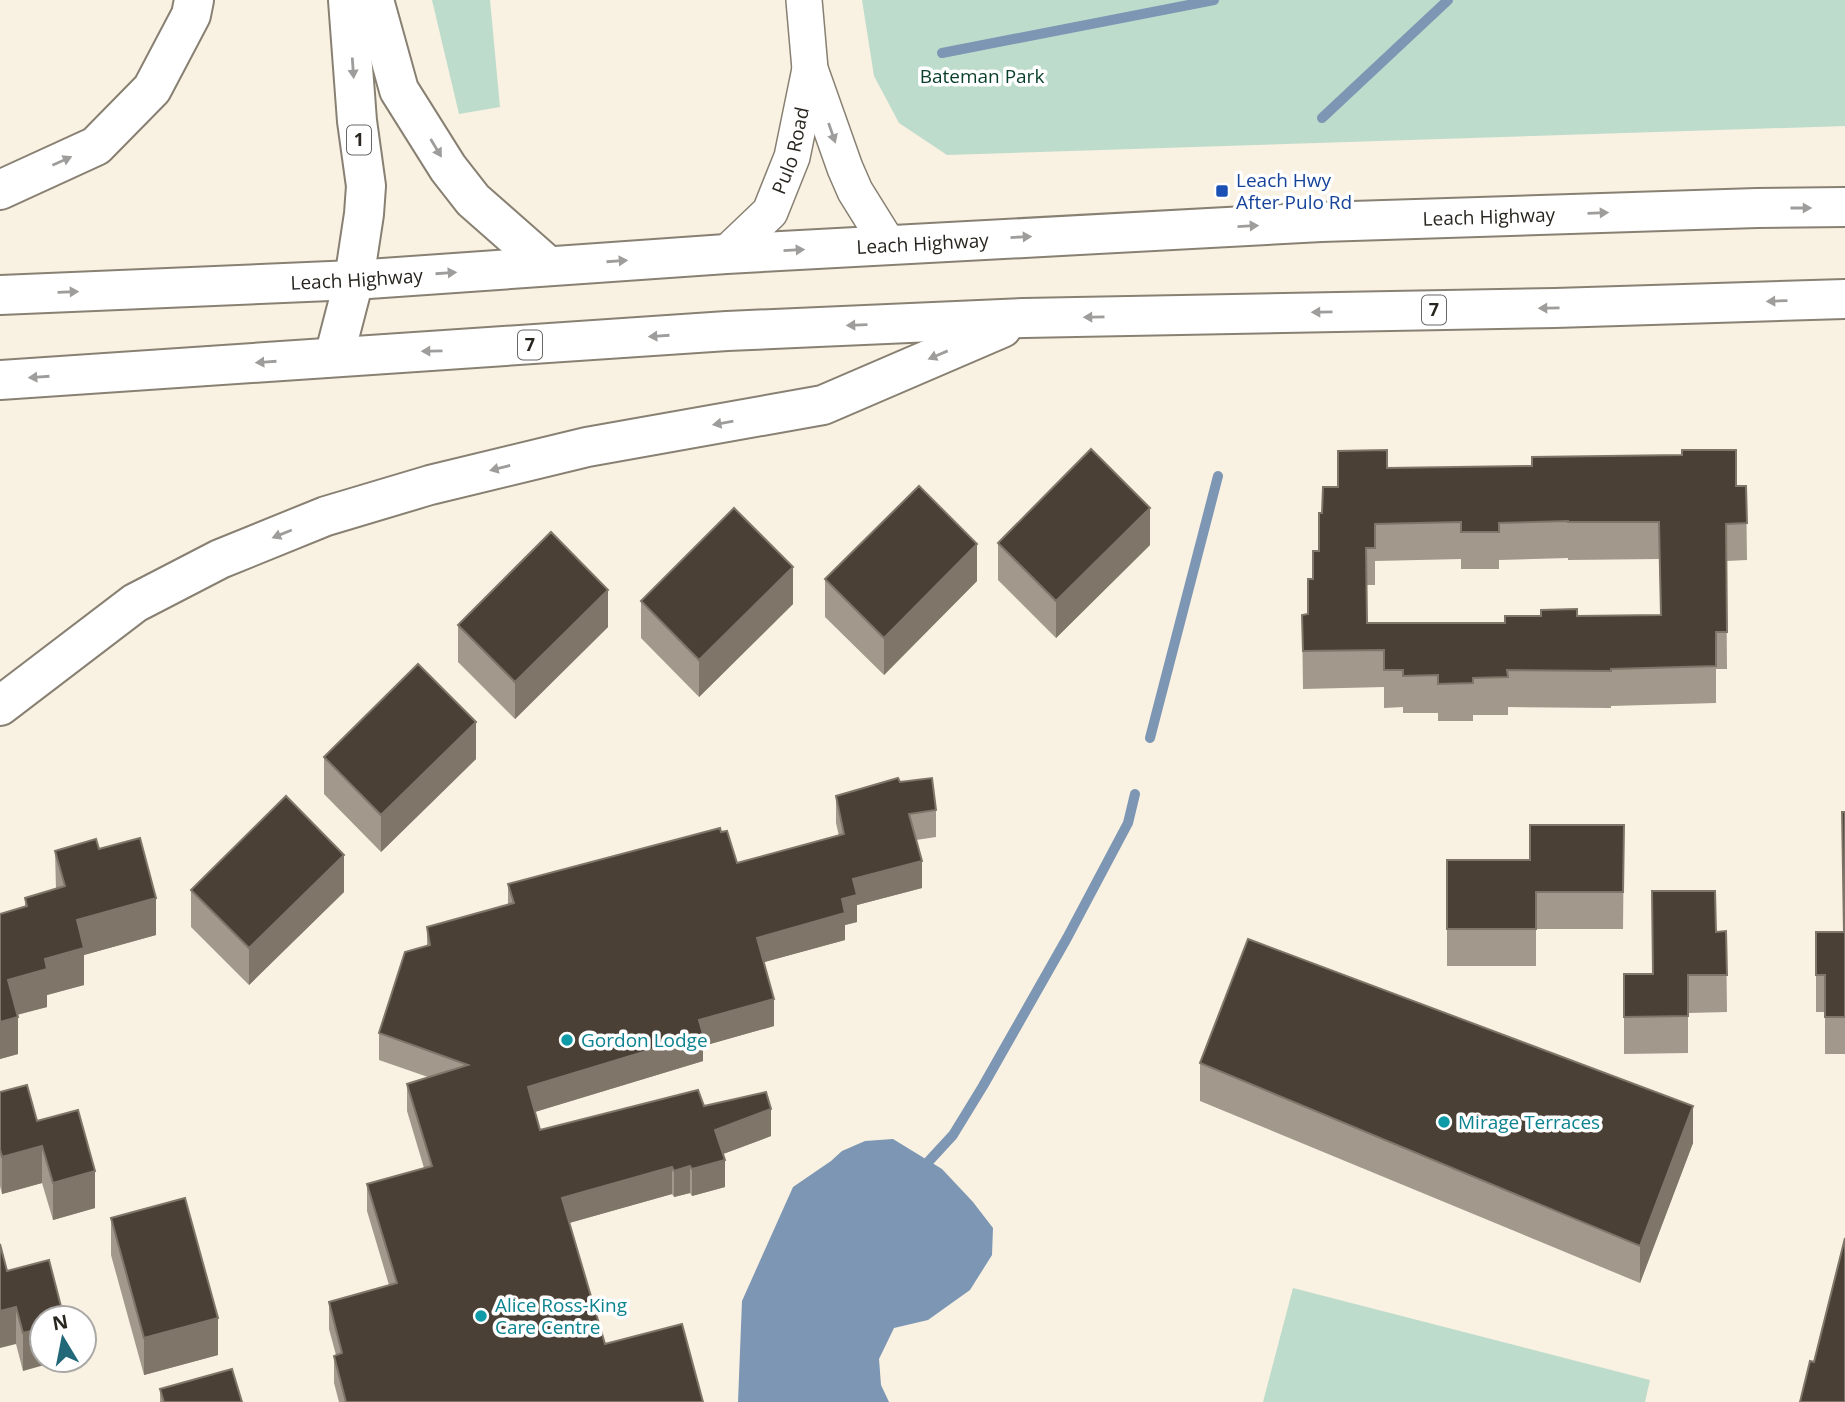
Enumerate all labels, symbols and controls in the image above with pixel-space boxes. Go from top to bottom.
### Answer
one-way arrow [348,57,359,79]
park label: Bateman Park [920,63,1044,89]
street label: Pulo Road [765,105,815,198]
one-way arrow [827,123,838,144]
road number: 1 [347,125,371,154]
one-way arrow [429,138,442,157]
one-way arrow [52,155,72,167]
place label: Leach Hwy After Pulo Rd [1236,167,1352,215]
marker: Leach Hwy After Pulo Rd [1214,183,1230,199]
street label: Leach Highway [1422,201,1556,232]
one-way arrow [1790,202,1812,214]
one-way arrow [1587,207,1609,219]
one-way arrow [1237,220,1259,231]
street label: Leach Highway [856,227,990,260]
one-way arrow [1010,232,1032,243]
one-way arrow [783,244,805,255]
one-way arrow [606,255,628,266]
street label: Leach Highway [290,262,424,296]
one-way arrow [435,267,457,278]
one-way arrow [57,287,79,298]
road number: 7 [1422,296,1446,324]
one-way arrow [1766,296,1788,307]
one-way arrow [1538,302,1560,313]
one-way arrow [1311,307,1333,318]
one-way arrow [1083,311,1105,323]
one-way arrow [846,320,868,331]
road number: 7 [518,330,542,360]
one-way arrow [648,331,670,342]
one-way arrow [421,345,443,357]
one-way arrow [928,350,949,361]
one-way arrow [255,357,277,368]
one-way arrow [28,372,50,383]
one-way arrow [712,418,734,429]
one-way arrow [489,463,511,474]
one-way arrow [272,528,293,539]
place label: Gordon Lodge [581,1027,708,1053]
marker: Gordon Lodge [559,1032,575,1048]
place label: Mirage Terraces [1458,1109,1600,1135]
marker: Mirage Terraces [1436,1114,1452,1130]
place label: Alice Ross-King Care Centre [495,1292,627,1340]
north arrow [28,1304,98,1374]
text: N [50,1308,70,1336]
marker: Alice Ross-King Care Centre [473,1308,489,1324]

